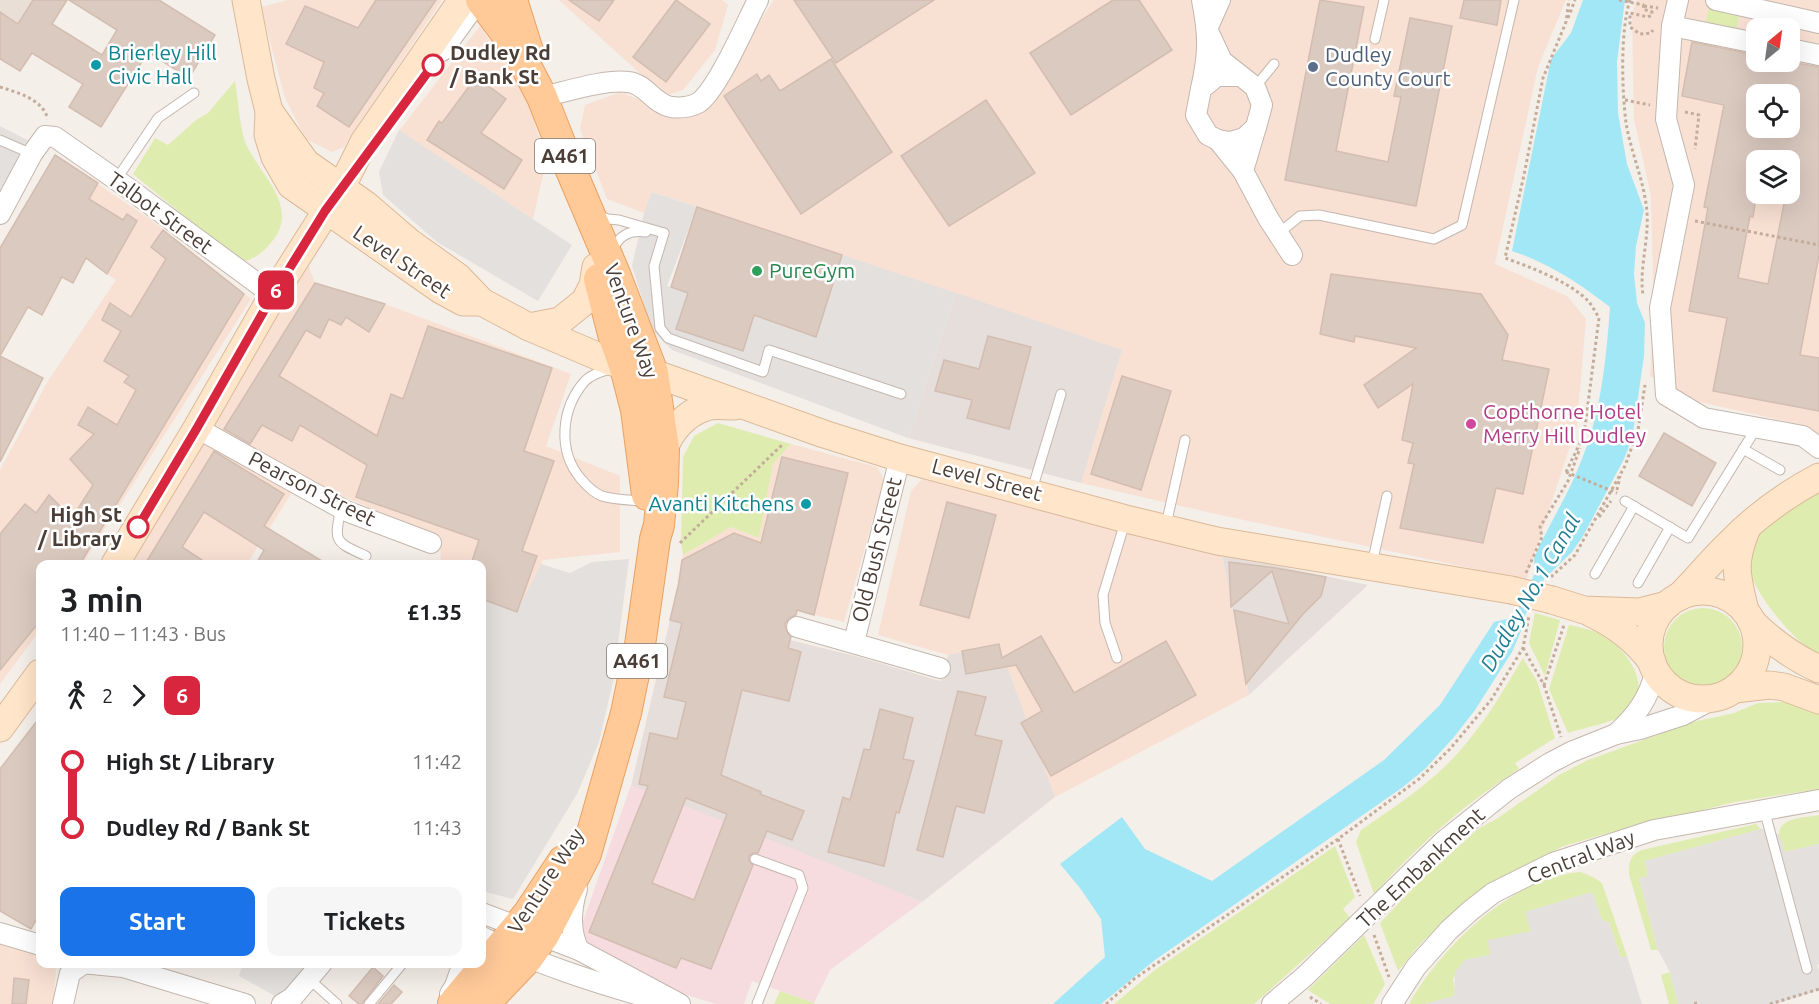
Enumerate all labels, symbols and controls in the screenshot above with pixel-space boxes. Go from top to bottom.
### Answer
north arrow [1746,18,1800,72]
map controls [1746,18,1800,204]
place label: Brierley Hill Civic Hall [108,40,217,88]
place label: Dudley Rd / Bank St [449,40,551,88]
place label: Dudley County Court [1325,42,1451,90]
marker: Dudley Rd / Bank St [422,54,444,76]
marker: Brierley Hill Civic Hall [89,58,103,72]
marker: Dudley County Court [1306,60,1320,74]
button: locate [1746,84,1800,138]
road number: A461 [535,139,595,173]
button: layers [1746,150,1800,204]
street label: Talbot Street [104,166,218,258]
street label: Level Street [349,220,456,303]
place label: PureGym [769,258,855,282]
street label: Venture Way [600,260,664,381]
marker: PureGym [750,264,764,278]
line badge: 6 [256,270,296,310]
text: 6 [270,278,282,302]
place label: Copthorne Hotel Merry Hill Dudley [1483,399,1646,447]
marker: Copthorne Hotel Merry Hill Dudley [1464,417,1478,431]
street label: Pearson Street [245,446,380,530]
street label: Level Street [930,453,1045,505]
street label: Old Bush Street [846,475,906,625]
place label: Avanti Kitchens [648,491,794,515]
marker: Avanti Kitchens [799,497,813,511]
place label: High St / Library [37,502,122,550]
water label: Dudley No.1 Canal [1474,509,1585,675]
marker: High St / Library [127,516,149,538]
text: 3 min [60,581,143,618]
text: £1.35 [407,599,462,624]
text: 11:40 – 11:43 · Bus [60,622,226,645]
road number: A461 [607,644,667,678]
icon: walk [60,679,93,712]
icon: forward [122,679,155,712]
text: 6 [176,683,188,707]
text: 2 [102,684,113,707]
text: High St / Library [106,749,274,774]
text: 11:42 [412,750,462,773]
street label: The Embankment [1352,802,1489,933]
text: Dudley Rd / Bank St [106,815,310,840]
text: 11:43 [412,816,462,839]
street label: Venture Way [502,823,588,938]
street label: Central Way [1523,825,1638,888]
button: Start [60,887,255,956]
button: Tickets [267,887,462,956]

